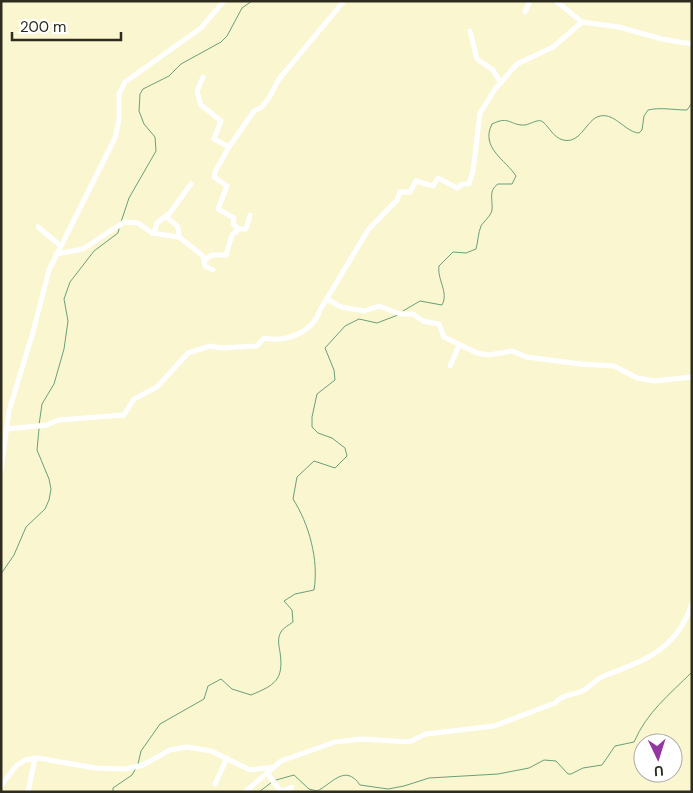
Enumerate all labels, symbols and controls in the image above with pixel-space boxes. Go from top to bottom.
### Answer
scale bar [12,10,121,42]
text: 200 m [20,17,66,37]
north arrow [633,733,683,783]
text: U [653,762,664,780]

